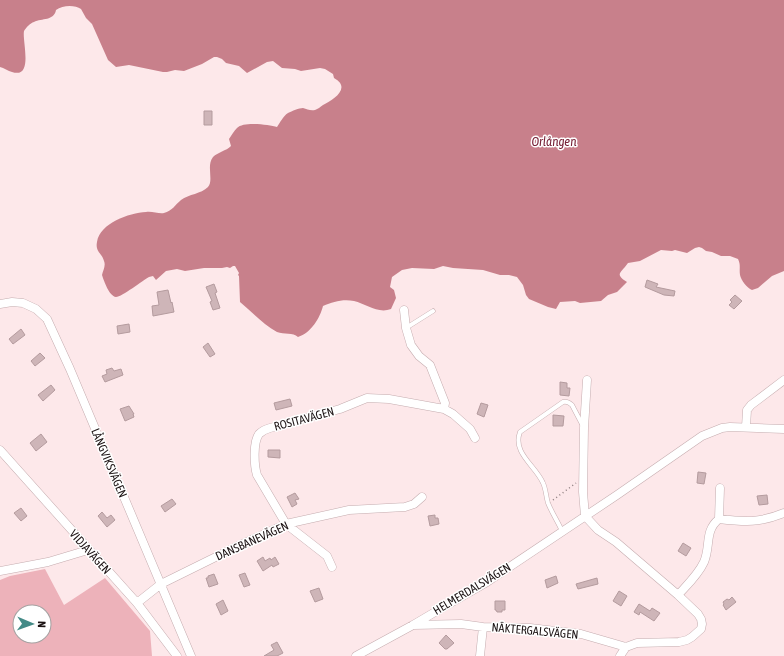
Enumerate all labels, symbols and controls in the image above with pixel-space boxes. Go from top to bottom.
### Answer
water label: Orlången [531,134,577,149]
street label: ROSITAVÄGEN [272,404,336,434]
street label: LÅNGVIKSVÄGEN [88,426,130,500]
street label: DANSBANEVÄGEN [213,519,291,563]
street label: VIDJAVÄGEN [66,527,114,577]
street label: HELMERDALSVÄGEN [431,560,513,618]
north arrow [12,604,52,644]
street label: NÄKTERGALSVÄGEN [491,620,579,642]
text: N [36,621,48,628]

